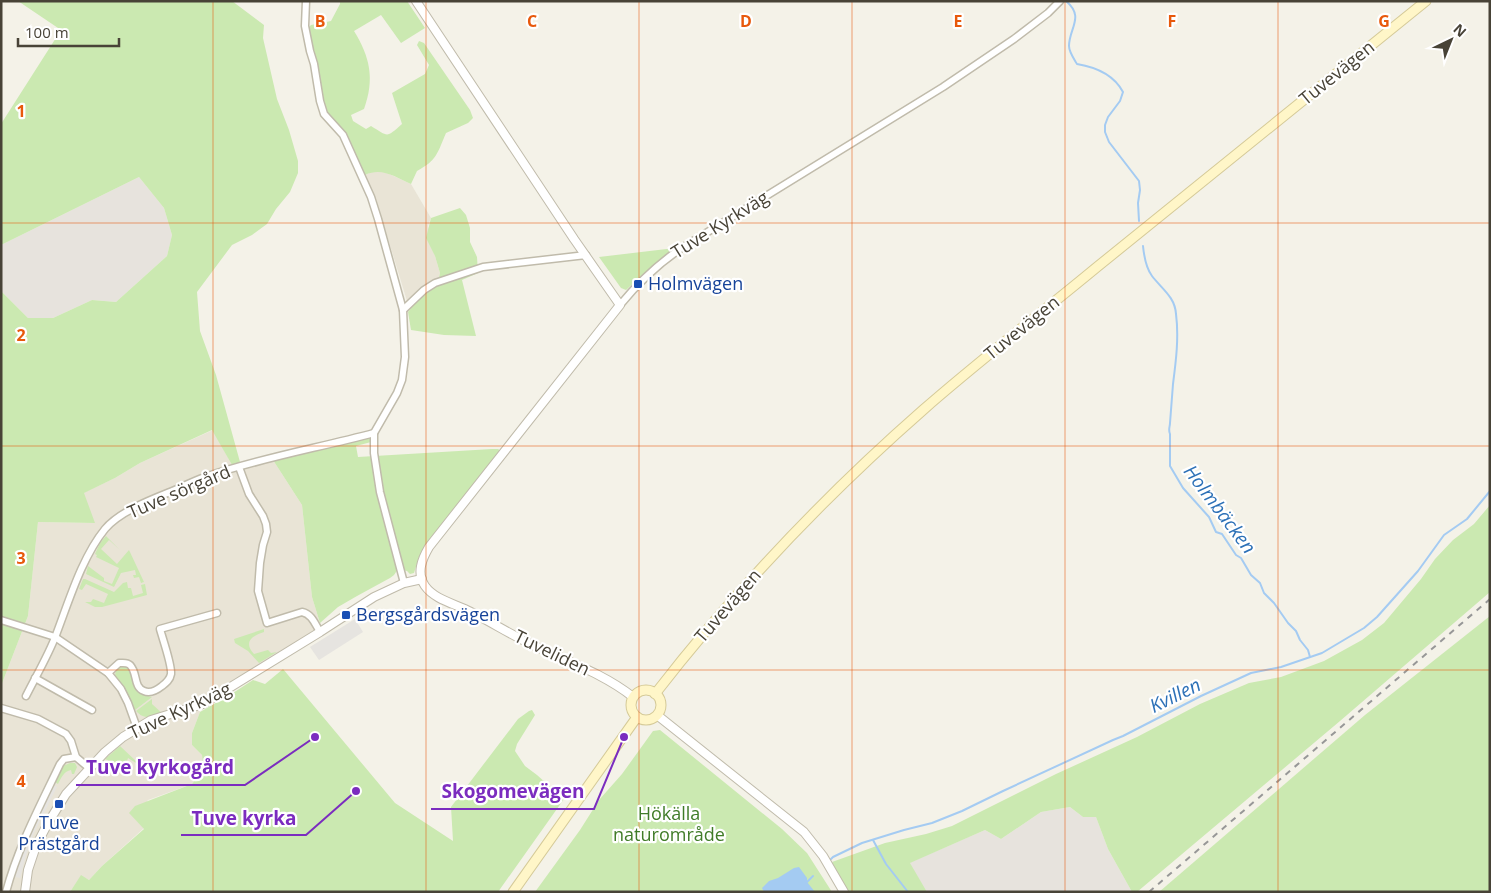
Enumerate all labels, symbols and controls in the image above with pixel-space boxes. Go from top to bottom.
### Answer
text: B [315,10,325,32]
text: C [527,10,537,32]
text: D [740,10,752,32]
text: E [954,10,963,32]
text: F [1168,10,1176,32]
text: G [1378,10,1390,32]
scale bar [18,15,119,47]
north arrow [1426,15,1476,65]
text: N [1450,19,1471,41]
text: 100 m [25,22,69,42]
street label: Tuvevägen [1294,35,1379,110]
text: 1 [16,100,26,122]
street label: Tuve Kyrkväg [666,185,773,264]
place label: Holmvägen [648,271,743,295]
marker: Holmvägen [632,278,644,290]
street label: Tuvevägen [979,290,1064,365]
text: 2 [16,324,26,346]
street label: Tuve sörgård [123,459,234,524]
water label: Holmbäcken [1178,459,1262,559]
text: 3 [16,547,26,569]
street label: Tuvevägen [689,564,766,647]
place label: Bergsgårdsvägen [356,602,500,626]
marker: Bergsgårdsvägen [340,609,352,621]
street label: Tuveliden [511,623,594,681]
water label: Kvillen [1145,671,1205,719]
street label: Tuve Kyrkväg [124,676,235,744]
callout: Tuve kyrkogård [76,751,245,785]
text: Tuve kyrkogård [86,754,234,780]
text: 4 [16,770,26,792]
callout: Skogomevägen [431,775,594,809]
text: Skogomevägen [441,778,585,804]
marker: Tuve Prästgård [53,798,65,810]
callout: Tuve kyrka [181,801,306,835]
park label: Hökälla naturområde [613,801,725,846]
text: Tuve kyrka [192,805,296,831]
place label: Tuve Prästgård [18,810,100,855]

